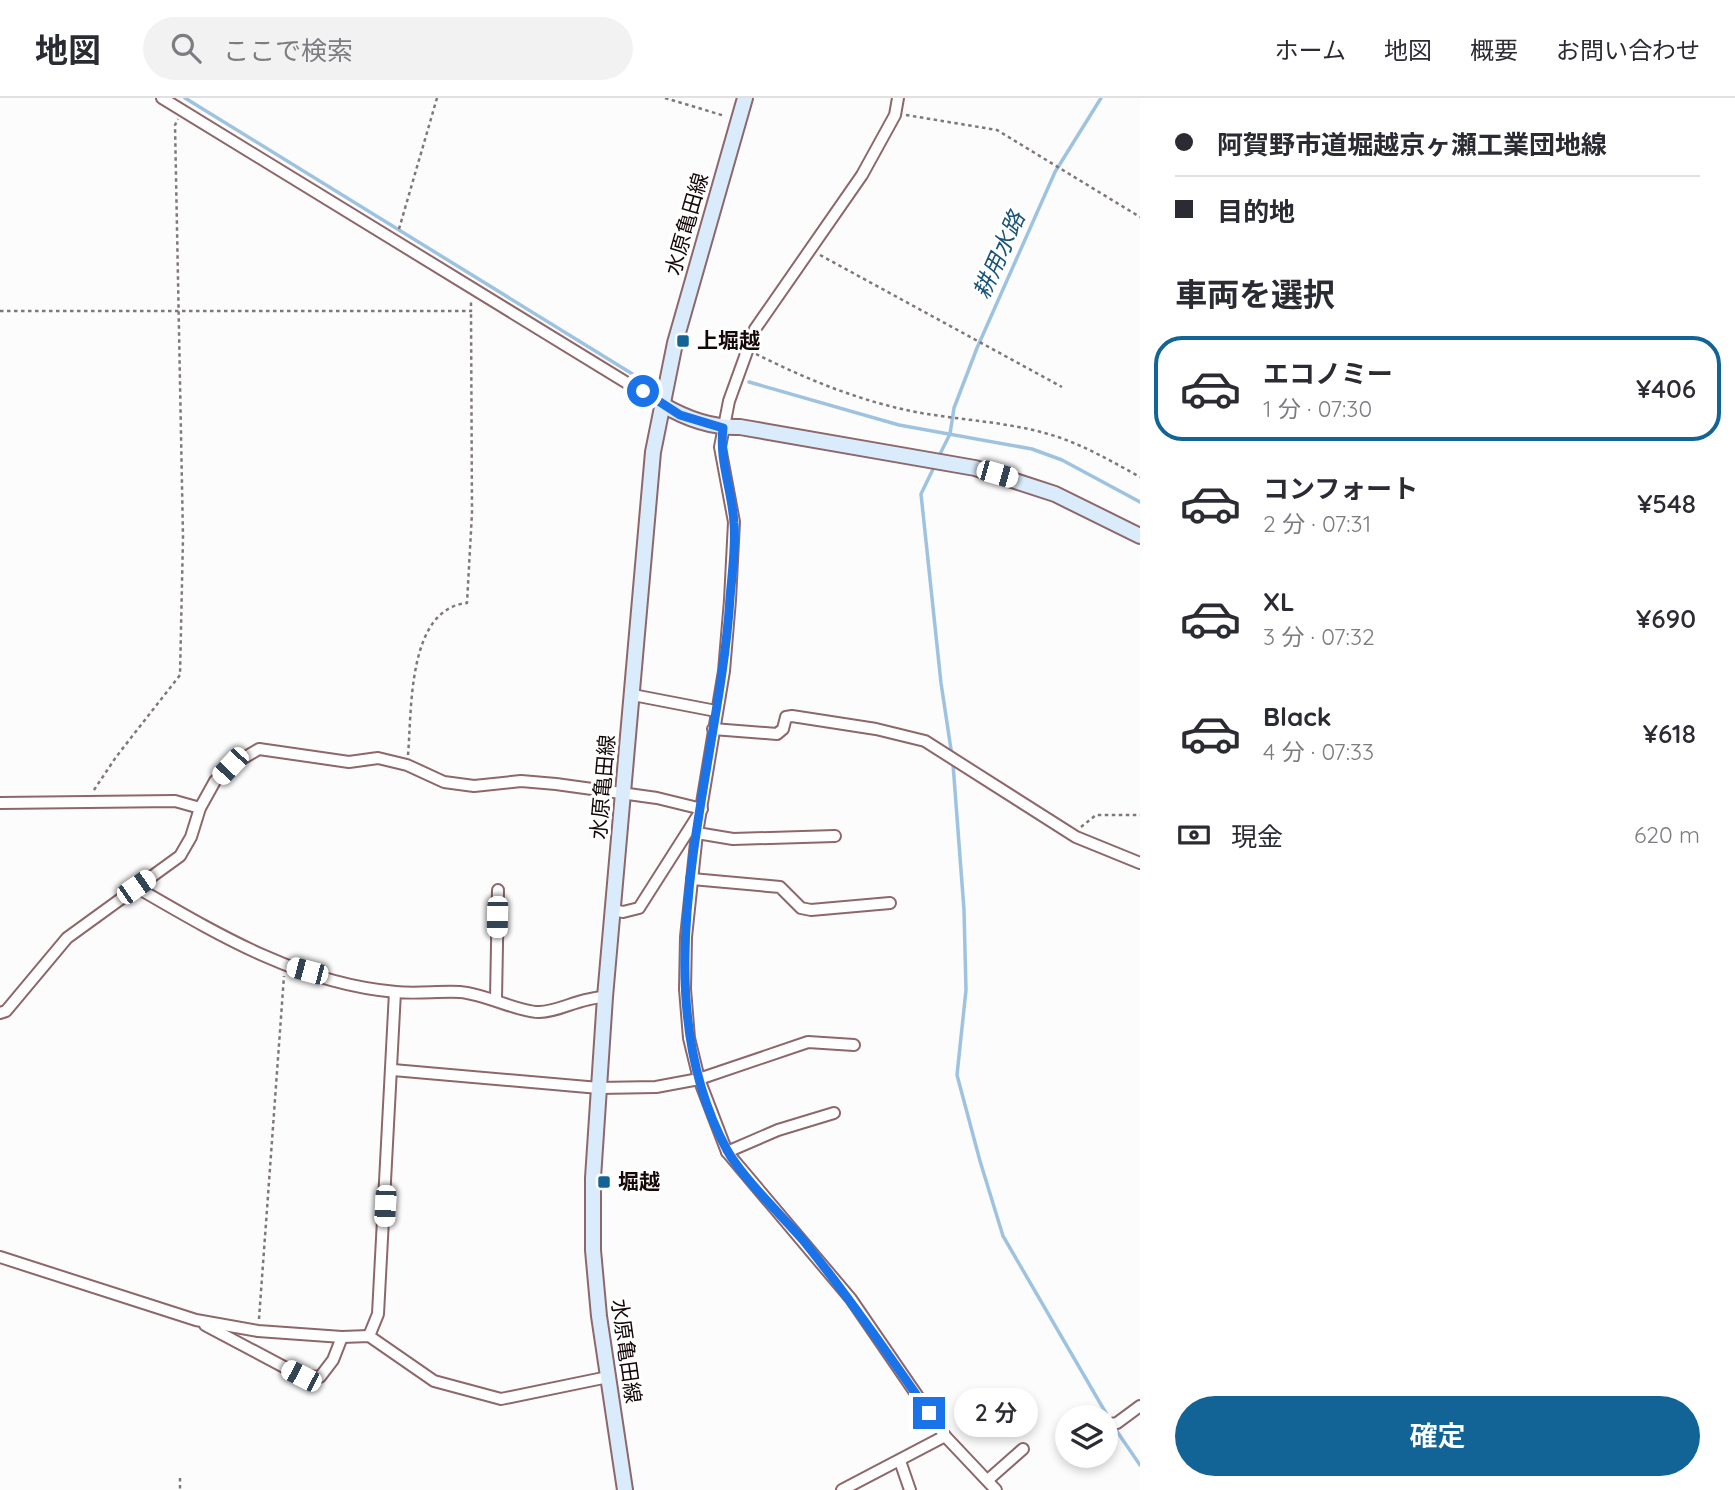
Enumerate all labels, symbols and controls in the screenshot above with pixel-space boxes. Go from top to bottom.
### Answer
search box [143,17,633,80]
text: 地図 [35,29,101,70]
icon: search [167,29,205,67]
text: ここで検索 [223,34,353,67]
text: ホーム [1275,35,1346,65]
text: 地図 [1384,35,1432,65]
text: 概要 [1470,35,1518,65]
text: お問い合わせ [1556,35,1700,65]
text: 阿賀野市道堀越京ヶ瀬工業団地線 [1217,128,1607,161]
street label: 水原亀田線 [659,170,713,278]
text: 目的地 [1217,195,1295,228]
water label: 耕用水路 [967,205,1031,303]
text: 車両を選択 [1175,274,1335,314]
place label: 上堀越 [697,327,760,353]
marker: 上堀越 [675,333,691,349]
icon: car [1179,357,1242,420]
text: エコノミー [1263,357,1393,390]
text: ¥406 [1636,372,1696,405]
route start [627,375,659,407]
text: 1 分 · 07:30 [1263,394,1372,423]
car [974,458,1021,490]
icon: car [1179,472,1242,535]
text: コンフォート [1263,472,1418,505]
text: ¥548 [1637,487,1696,520]
text: 2 分 · 07:31 [1263,509,1371,538]
text: XL [1263,585,1295,618]
icon: car [1179,587,1242,650]
text: ¥690 [1636,602,1696,635]
text: 3 分 · 07:32 [1263,622,1375,651]
text: Black [1263,700,1332,733]
icon: car [1179,702,1242,765]
text: ¥618 [1643,717,1696,750]
street label: 水原亀田線 [584,733,620,840]
text: 4 分 · 07:33 [1263,737,1374,766]
car [208,743,253,789]
icon: cash [1175,816,1213,854]
text: 現金 [1231,820,1283,853]
text: 620 m [1634,820,1700,849]
car [113,866,160,908]
car [487,896,508,938]
car [284,955,331,987]
place label: 堀越 [618,1168,660,1194]
marker: 堀越 [596,1174,612,1190]
car [374,1184,397,1228]
street label: 水原亀田線 [607,1297,647,1405]
car [278,1357,325,1395]
callout: 2 分 [954,1388,1038,1438]
button: 確定 [1175,1396,1700,1476]
route end [913,1397,945,1429]
text: 2 分 [975,1398,1017,1427]
map controls [1055,1405,1118,1468]
button: layers [1055,1405,1118,1468]

